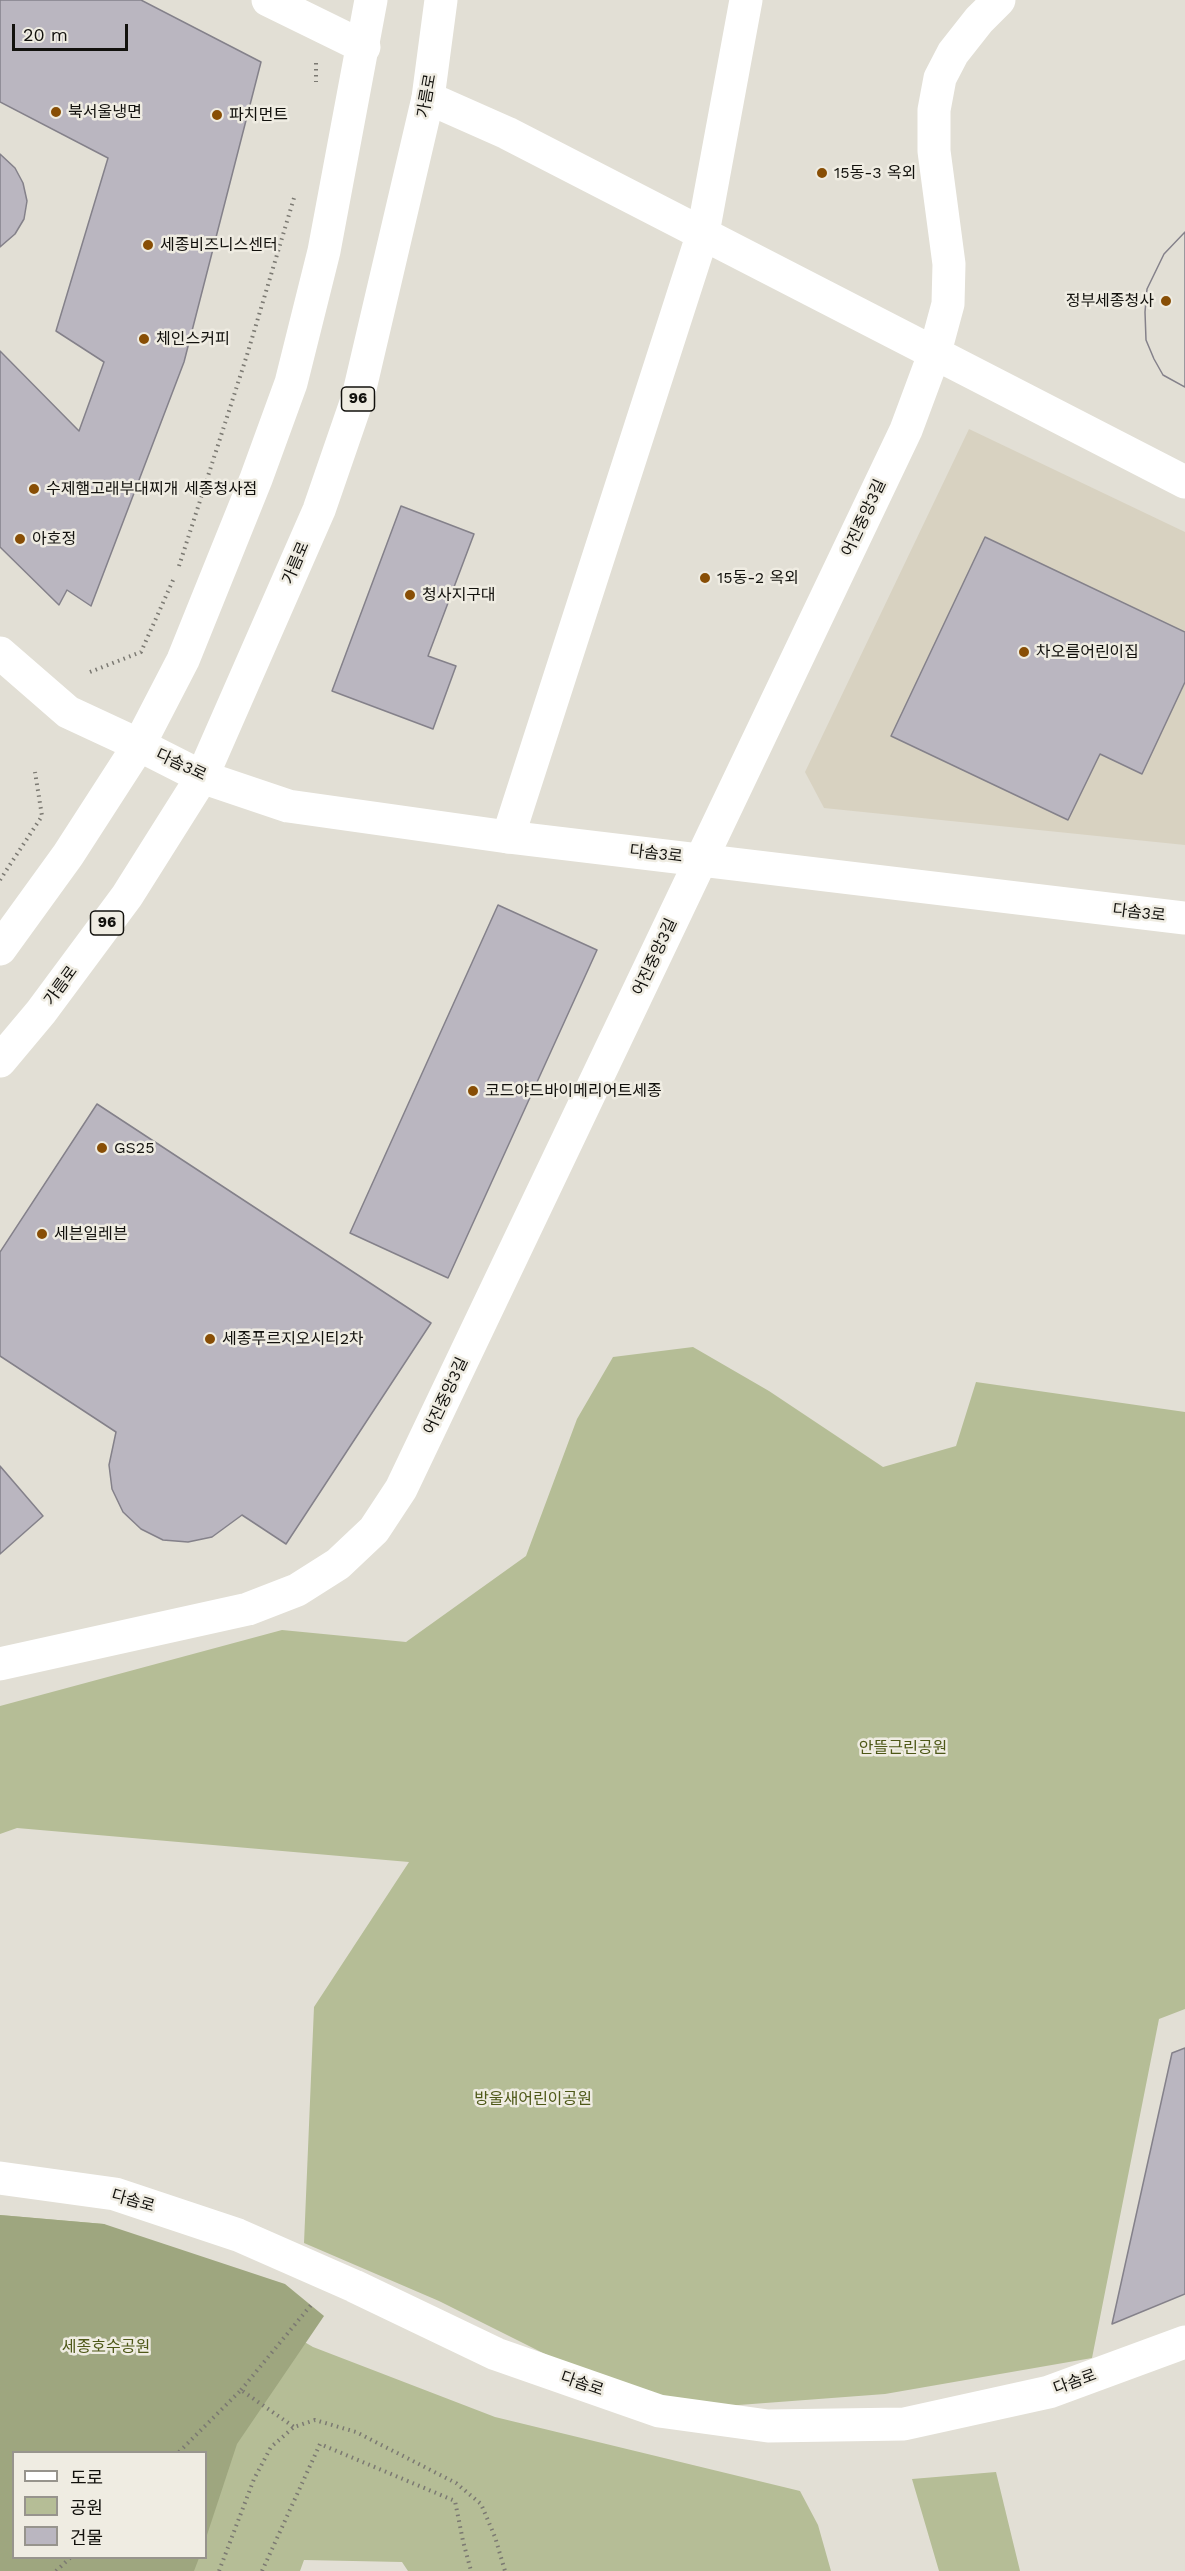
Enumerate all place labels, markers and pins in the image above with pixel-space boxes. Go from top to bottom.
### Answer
place label: 북서울냉면 [68,102,142,122]
marker: 북서울냉면 [49,105,63,119]
place label: 파치먼트 [229,105,288,125]
marker: 파치먼트 [210,108,224,122]
place label: 15동-3 옥외 [834,163,916,183]
marker: 15동-3 옥외 [815,166,829,180]
place label: 세종비즈니스센터 [160,235,278,255]
marker: 세종비즈니스센터 [141,238,155,252]
place label: 정부세종청사 [1066,291,1154,311]
marker: 정부세종청사 [1159,294,1173,308]
place label: 체인스커피 [156,329,230,349]
marker: 체인스커피 [137,332,151,346]
place label: 수제햄고래부대찌개 세종청사점 [46,479,258,499]
marker: 수제햄고래부대찌개 세종청사점 [27,482,41,496]
place label: 아호정 [32,529,76,549]
marker: 아호정 [13,532,27,546]
place label: 15동-2 옥외 [717,568,799,588]
marker: 15동-2 옥외 [698,571,712,585]
place label: 청사지구대 [422,585,496,605]
marker: 청사지구대 [403,588,417,602]
place label: 차오름어린이집 [1036,642,1139,662]
marker: 차오름어린이집 [1017,645,1031,659]
place label: 코드야드바이메리어트세종 [485,1081,662,1101]
marker: 코드야드바이메리어트세종 [466,1084,480,1098]
place label: GS25 [114,1138,154,1158]
marker: GS25 [95,1141,109,1155]
place label: 세븐일레븐 [54,1224,128,1244]
marker: 세븐일레븐 [35,1227,49,1241]
place label: 세종푸르지오시티2차 [222,1329,364,1349]
marker: 세종푸르지오시티2차 [203,1332,217,1346]

